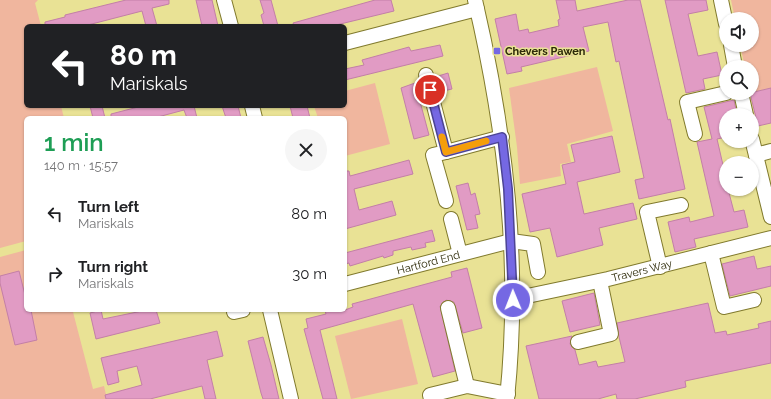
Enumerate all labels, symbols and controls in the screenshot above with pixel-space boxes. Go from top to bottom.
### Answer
map controls [719,12,759,196]
button: sound [719,12,759,52]
text: 80 m [110,39,177,72]
icon: left [44,40,96,92]
place label: Chevers Pawen [505,45,586,58]
marker: Chevers Pawen [492,46,502,56]
button: search [719,60,759,100]
text: Mariskals [110,73,187,94]
pin [413,73,447,107]
icon: arrive [419,79,441,101]
button: + [719,108,759,148]
text: 1 min [44,128,104,157]
button: close [285,129,327,171]
button: − [719,156,759,196]
text: 140 m · 15:57 [44,158,118,173]
text: Turn left [78,198,139,216]
icon: left [44,203,66,225]
text: 80 m [291,205,327,223]
text: Mariskals [78,216,134,231]
street label: Hartford End [395,248,462,277]
street label: Travers Way [610,257,674,285]
text: Turn right [78,258,148,276]
icon: right [44,263,66,285]
text: 30 m [292,265,327,283]
text: Mariskals [78,276,134,291]
position arrow [492,279,534,321]

